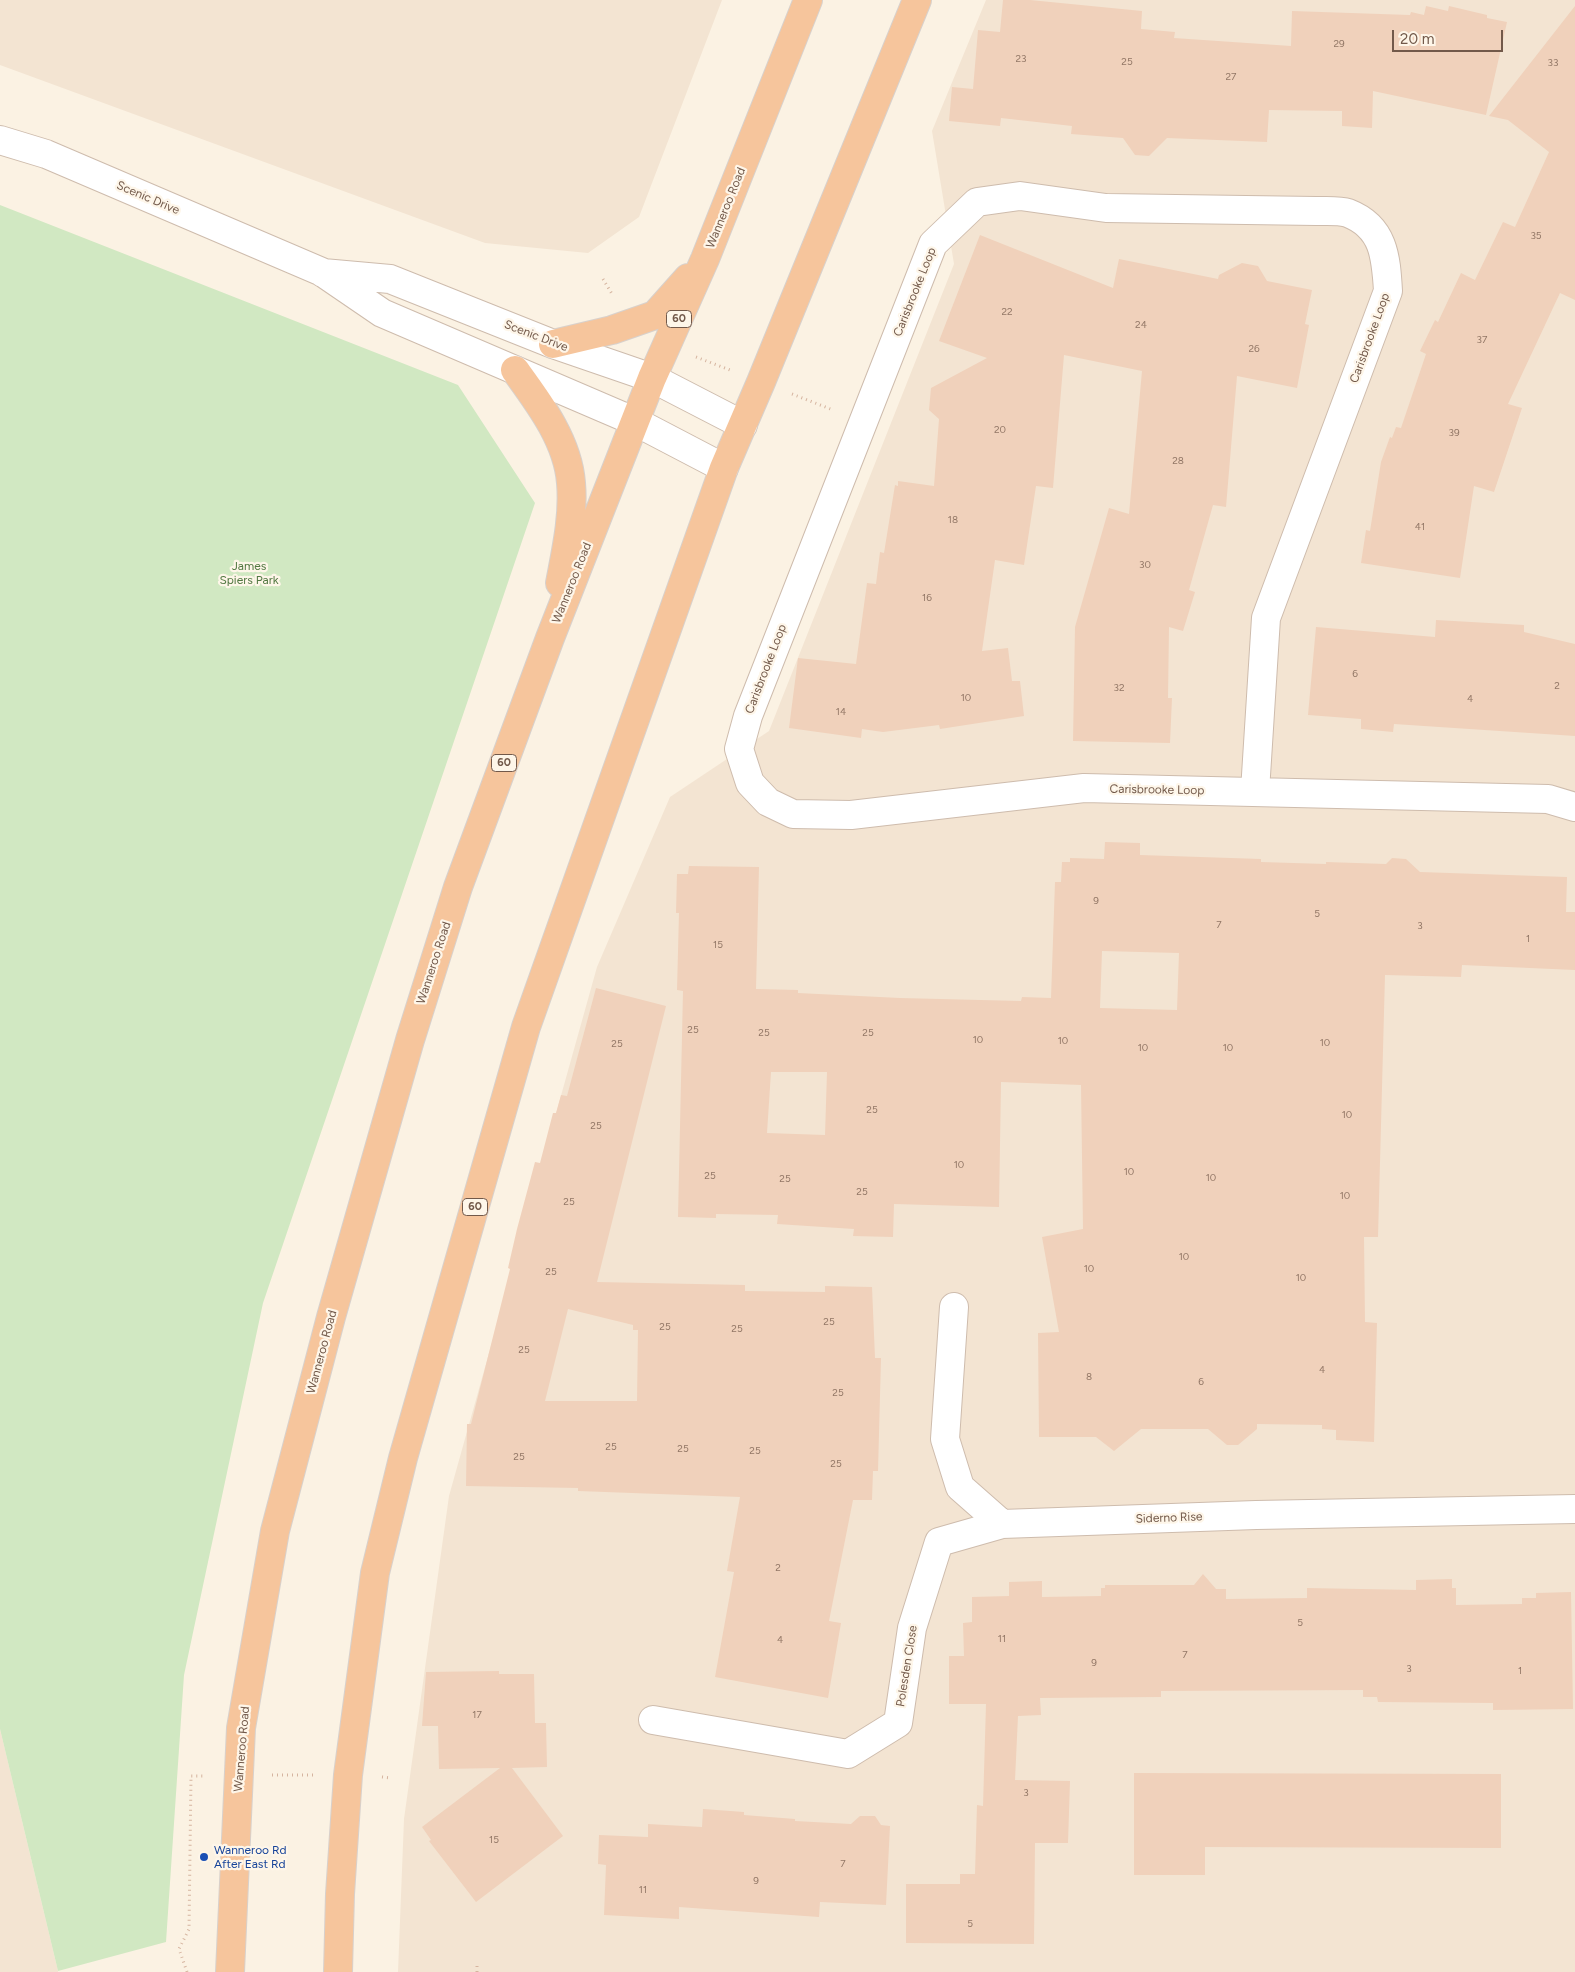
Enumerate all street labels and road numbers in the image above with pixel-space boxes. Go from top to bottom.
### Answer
street label: Wanneroo Road [703,166,749,250]
street label: Scenic Drive [114,178,182,218]
street label: Carisbrooke Loop [891,245,939,339]
street label: Carisbrooke Loop [1347,291,1393,385]
road number: 60 [666,310,692,328]
street label: Scenic Drive [502,317,570,355]
street label: Wanneroo Road [549,541,595,625]
street label: Carisbrooke Loop [742,622,790,716]
road number: 60 [492,754,516,771]
street label: Carisbrooke Loop [1110,782,1204,798]
street label: Wanneroo Road [414,920,454,1006]
road number: 60 [462,1198,488,1216]
street label: Wanneroo Road [304,1309,340,1395]
street label: Siderno Rise [1135,1510,1203,1526]
street label: Polesden Close [893,1624,921,1708]
street label: Wanneroo Road [231,1706,253,1792]

